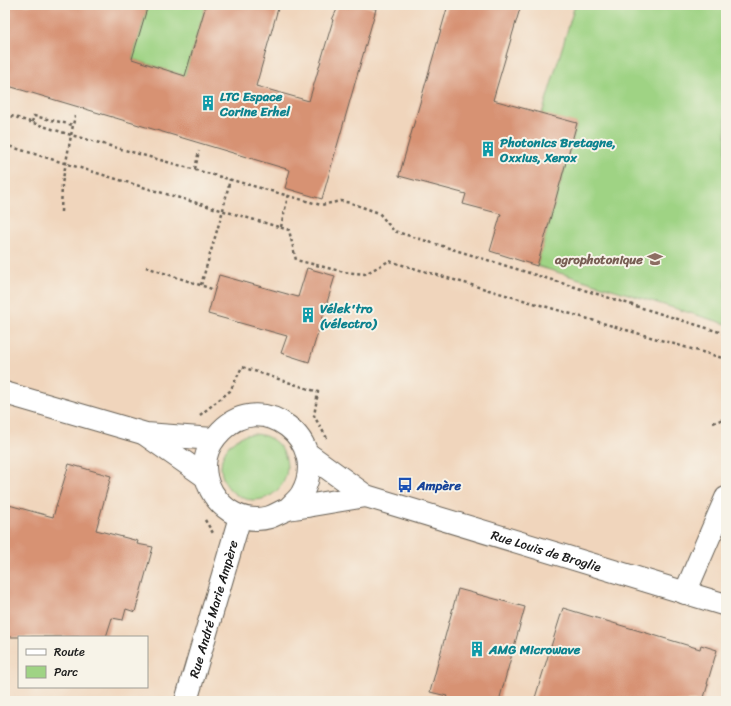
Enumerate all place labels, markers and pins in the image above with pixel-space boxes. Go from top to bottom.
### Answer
place label: LTC Espace Corine Erhel [219,85,291,123]
building icon: LTC Espace Corine Erhel [199,94,217,112]
place label: Photonics Bretagne, Oxxius, Xerox [499,131,616,169]
building icon: Photonics Bretagne, Oxxius, Xerox [479,140,497,158]
place label: agrophotonique [554,248,643,271]
school or university icon: agrophotonique [646,250,664,268]
place label: Vélek'tro (vélectro) [320,297,378,335]
building icon: Vélek'tro (vélectro) [299,306,317,324]
place label: Ampère [416,474,461,497]
bus stop icon: Ampère [396,476,414,494]
place label: AMG Microwave [488,638,581,661]
building icon: AMG Microwave [468,640,486,658]

